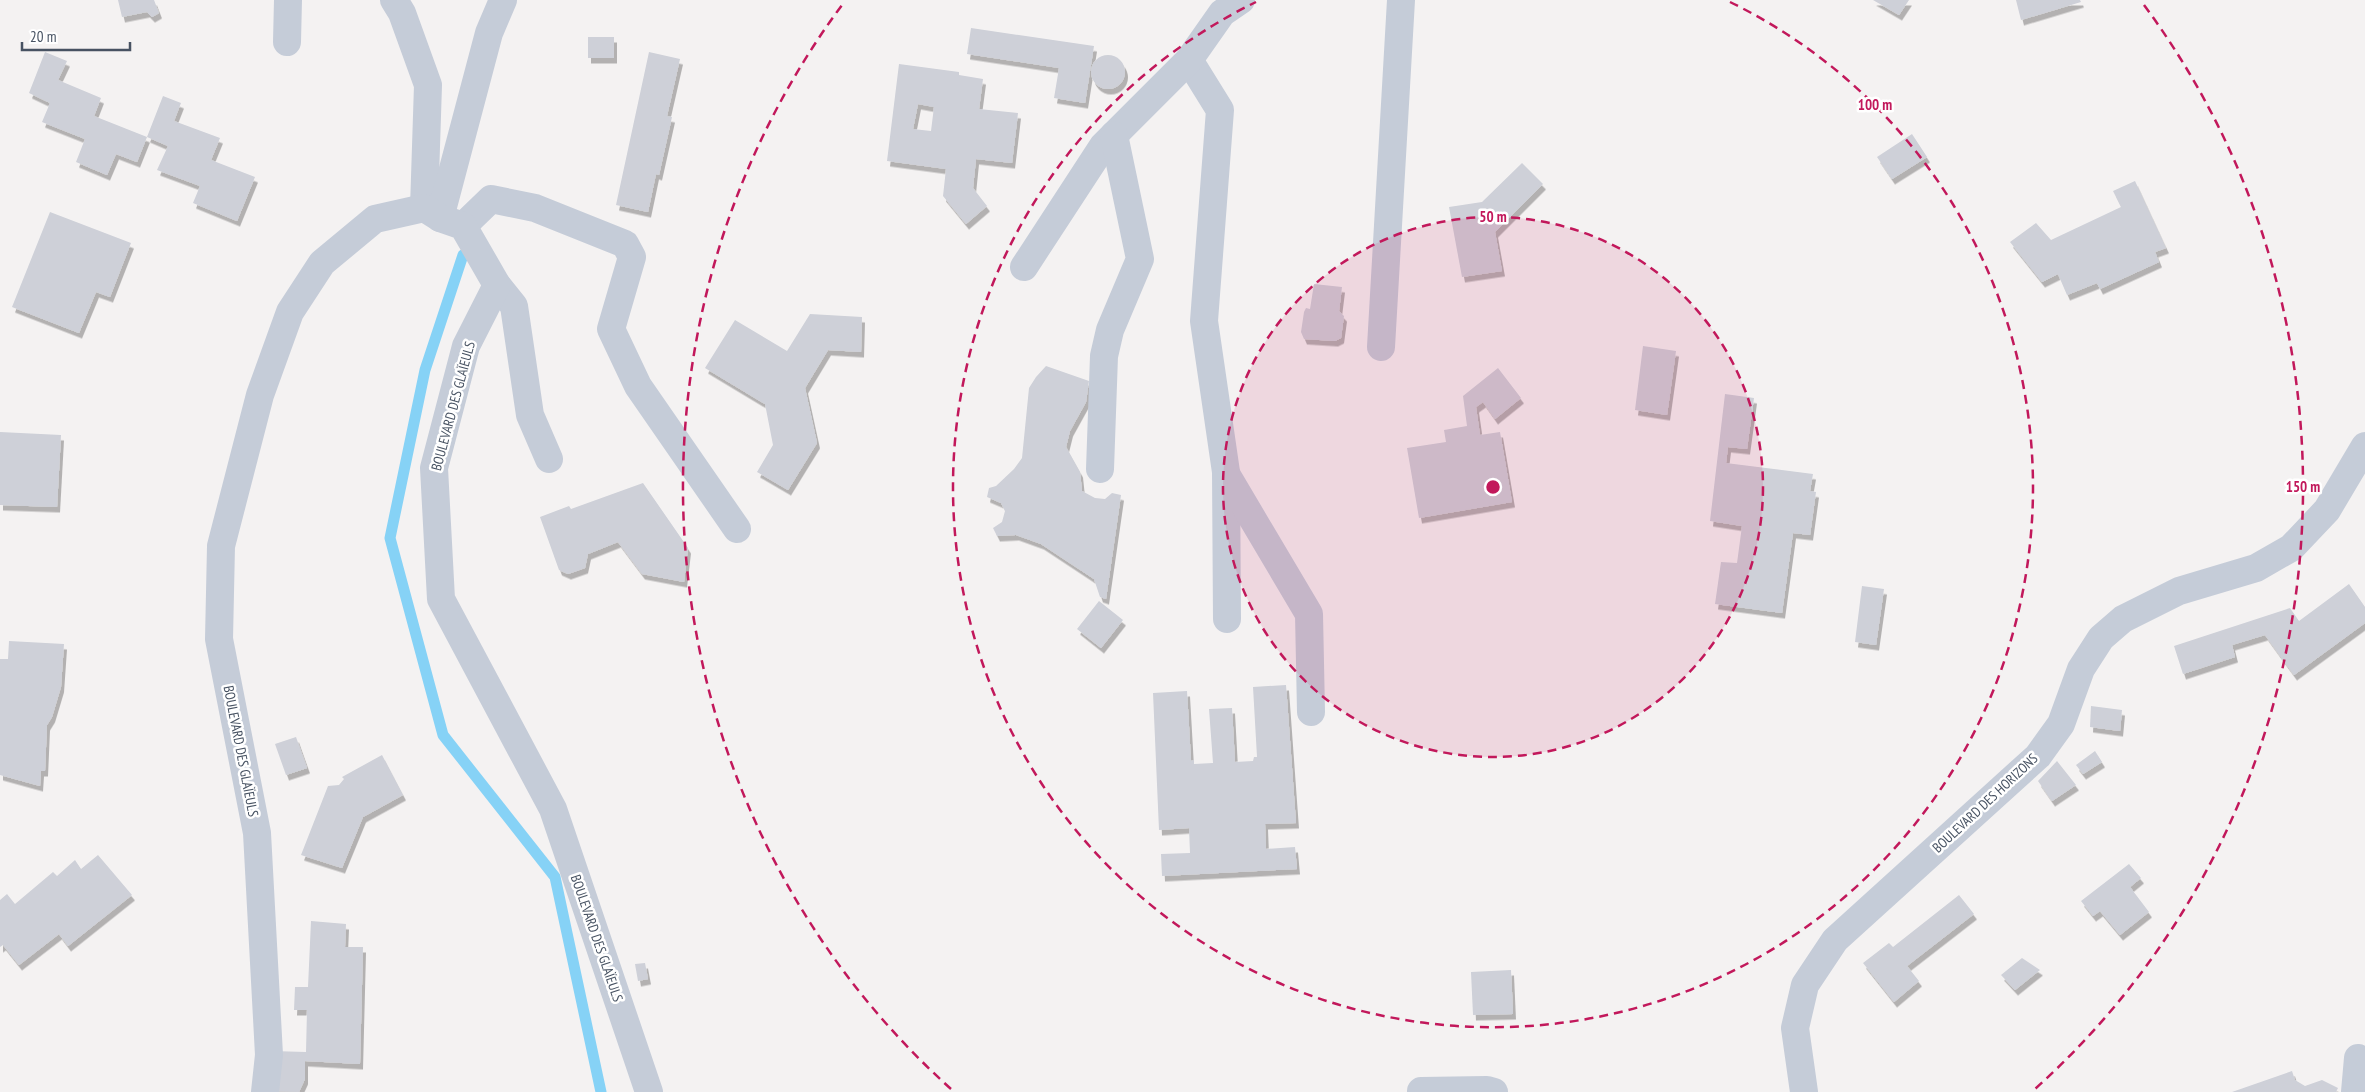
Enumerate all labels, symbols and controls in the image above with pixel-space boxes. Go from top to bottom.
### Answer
scale bar [22,20,130,52]
text: 20 m [30,27,56,46]
text: 100 m [1858,95,1892,114]
text: 50 m [1479,207,1507,226]
street label: BOULEVARD DES GLAÏEULS [427,339,479,473]
text: 150 m [2286,477,2320,496]
centre of rings [1484,478,1502,496]
street label: BOULEVARD DES GLAÏEULS [219,684,263,818]
street label: BOULEVARD DES HORIZONS [1929,750,2041,856]
street label: BOULEVARD DES GLAÏEULS [567,872,627,1004]

